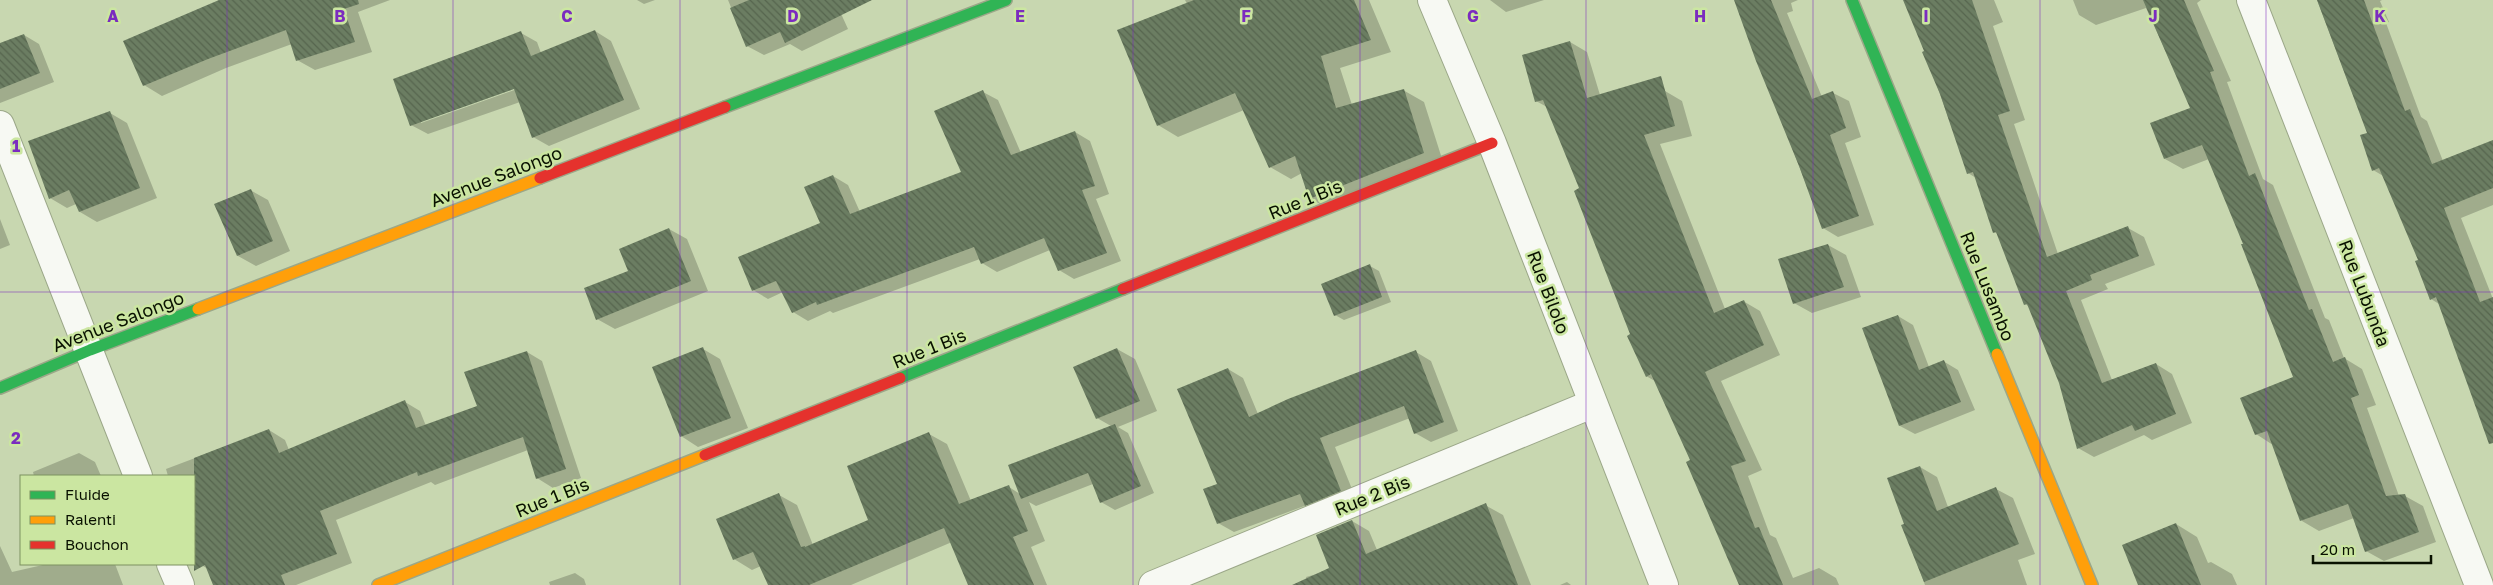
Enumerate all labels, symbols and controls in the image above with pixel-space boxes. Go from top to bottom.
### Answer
text: A [107,6,119,26]
text: B [334,6,346,26]
text: C [561,6,573,26]
text: D [787,6,799,26]
text: E [1015,6,1025,26]
text: F [1241,6,1251,26]
text: G [1467,6,1479,26]
text: H [1694,6,1706,26]
text: I [1923,6,1929,26]
text: J [2148,6,2158,26]
text: K [2374,6,2386,26]
text: 1 [12,136,20,156]
street label: Avenue Salongo [427,141,565,211]
street label: Rue 1 Bis [1265,174,1345,224]
street label: Rue Lusambo [1956,228,2020,344]
street label: Rue Lubunda [2335,236,2395,350]
street label: Rue Bilolo [1523,247,1575,337]
street label: Avenue Salongo [49,286,187,356]
street label: Rue 1 Bis [889,323,969,373]
text: 2 [11,428,21,448]
street label: Rue 2 Bis [1331,470,1413,520]
street label: Rue 1 Bis [512,472,592,522]
legend [20,475,195,565]
text: Fluide [65,485,110,503]
text: Ralenti [65,510,116,528]
scale bar [2313,532,2430,564]
text: Bouchon [65,535,129,553]
text: 20 m [2320,540,2355,558]

